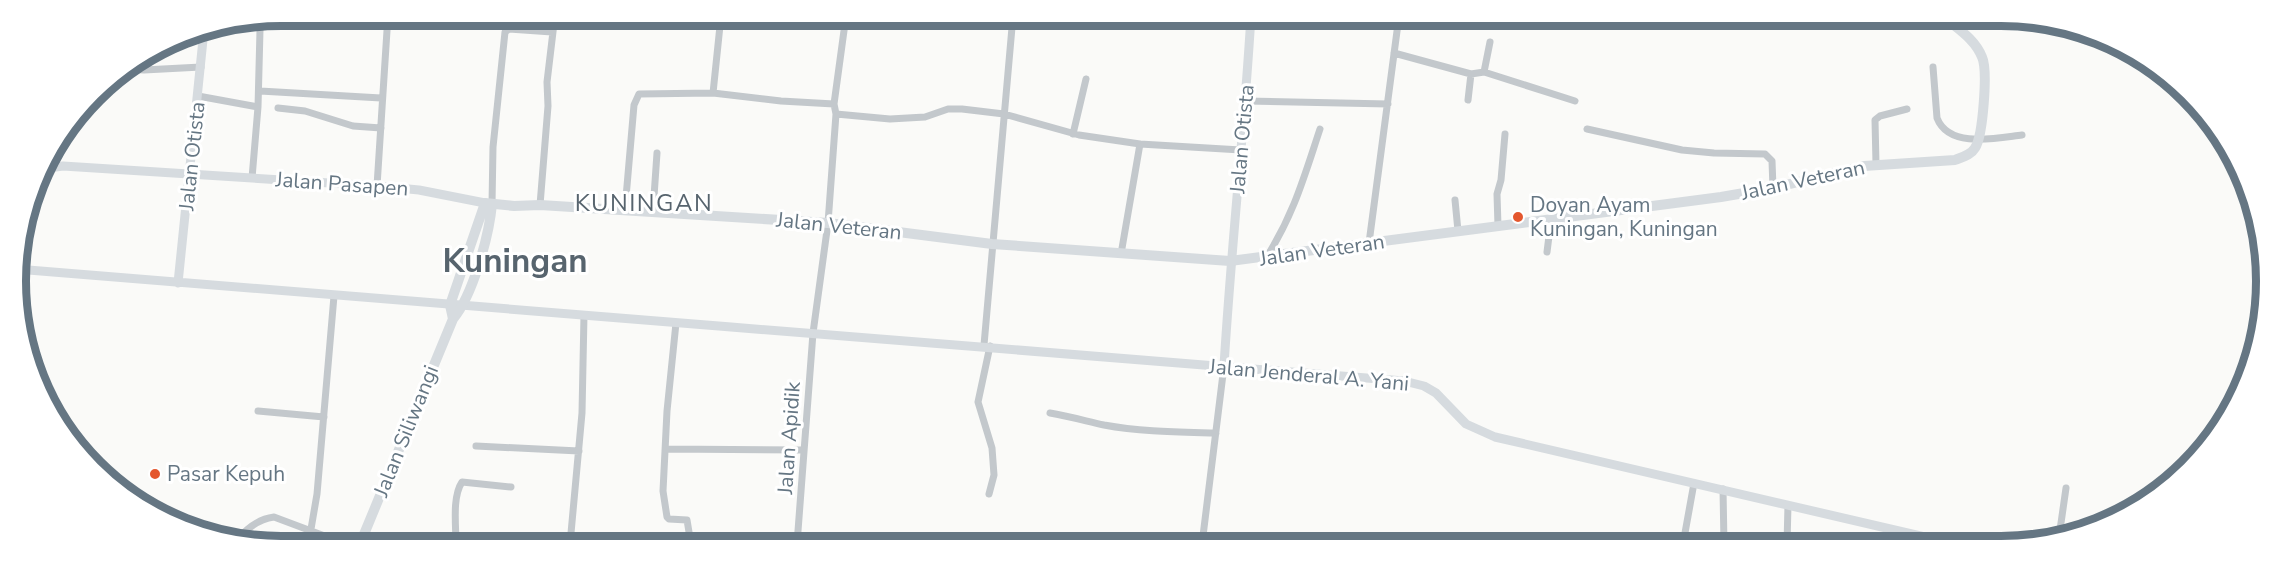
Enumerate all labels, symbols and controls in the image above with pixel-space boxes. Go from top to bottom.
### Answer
street label: Jalan Otista [1223,83,1261,196]
street label: Jalan Otista [172,100,212,213]
street label: Jalan Veteran [1738,153,1867,207]
street label: Jalan Pasapen [274,165,409,203]
district label: KUNINGAN [575,187,713,219]
place label: Doyan Ayam Kuningan, Kuningan [1530,191,1718,243]
street label: Jalan Veteran [774,205,903,247]
marker: Doyan Ayam Kuningan, Kuningan [1511,210,1525,224]
street label: Jalan Veteran [1257,227,1386,273]
district label: Kuningan [442,239,588,284]
street label: Jalan Jenderal A. Yani [1207,352,1410,398]
street label: Jalan Siliwangi [367,361,445,502]
street label: Jalan Apidik [771,380,807,496]
place label: Pasar Kepuh [167,460,285,488]
marker: Pasar Kepuh [148,467,162,481]

